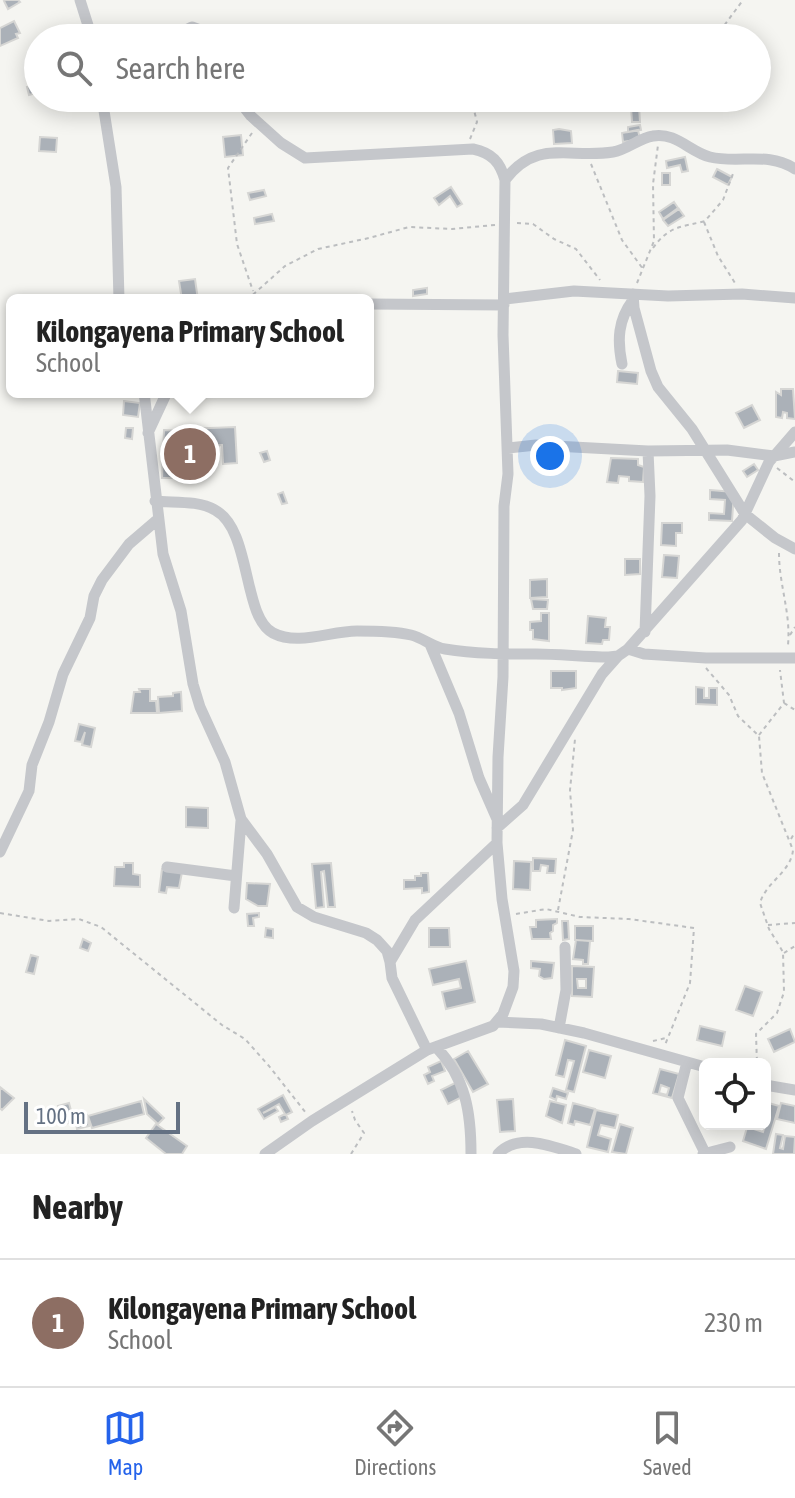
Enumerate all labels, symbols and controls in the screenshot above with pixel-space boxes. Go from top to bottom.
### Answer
search box [24,24,771,112]
icon: search [52,46,96,90]
text: Search here [116,51,245,85]
popup [6,294,374,398]
text: Kilongayena Primary School [36,314,344,348]
text: School [36,348,100,378]
pin: 1 [164,424,216,484]
your location [530,436,570,476]
map controls [699,1058,771,1130]
button: locate [699,1058,771,1130]
scale bar [24,1098,180,1134]
text: 100 m [36,1103,86,1129]
text: Nearby [32,1187,123,1226]
text: Kilongayena Primary School [108,1291,416,1325]
text: 1 [52,1308,64,1338]
text: 230 m [704,1308,763,1338]
text: School [108,1325,172,1355]
tab: Map [103,1406,147,1480]
tab: Directions [354,1406,436,1480]
tab: Saved [643,1406,692,1480]

